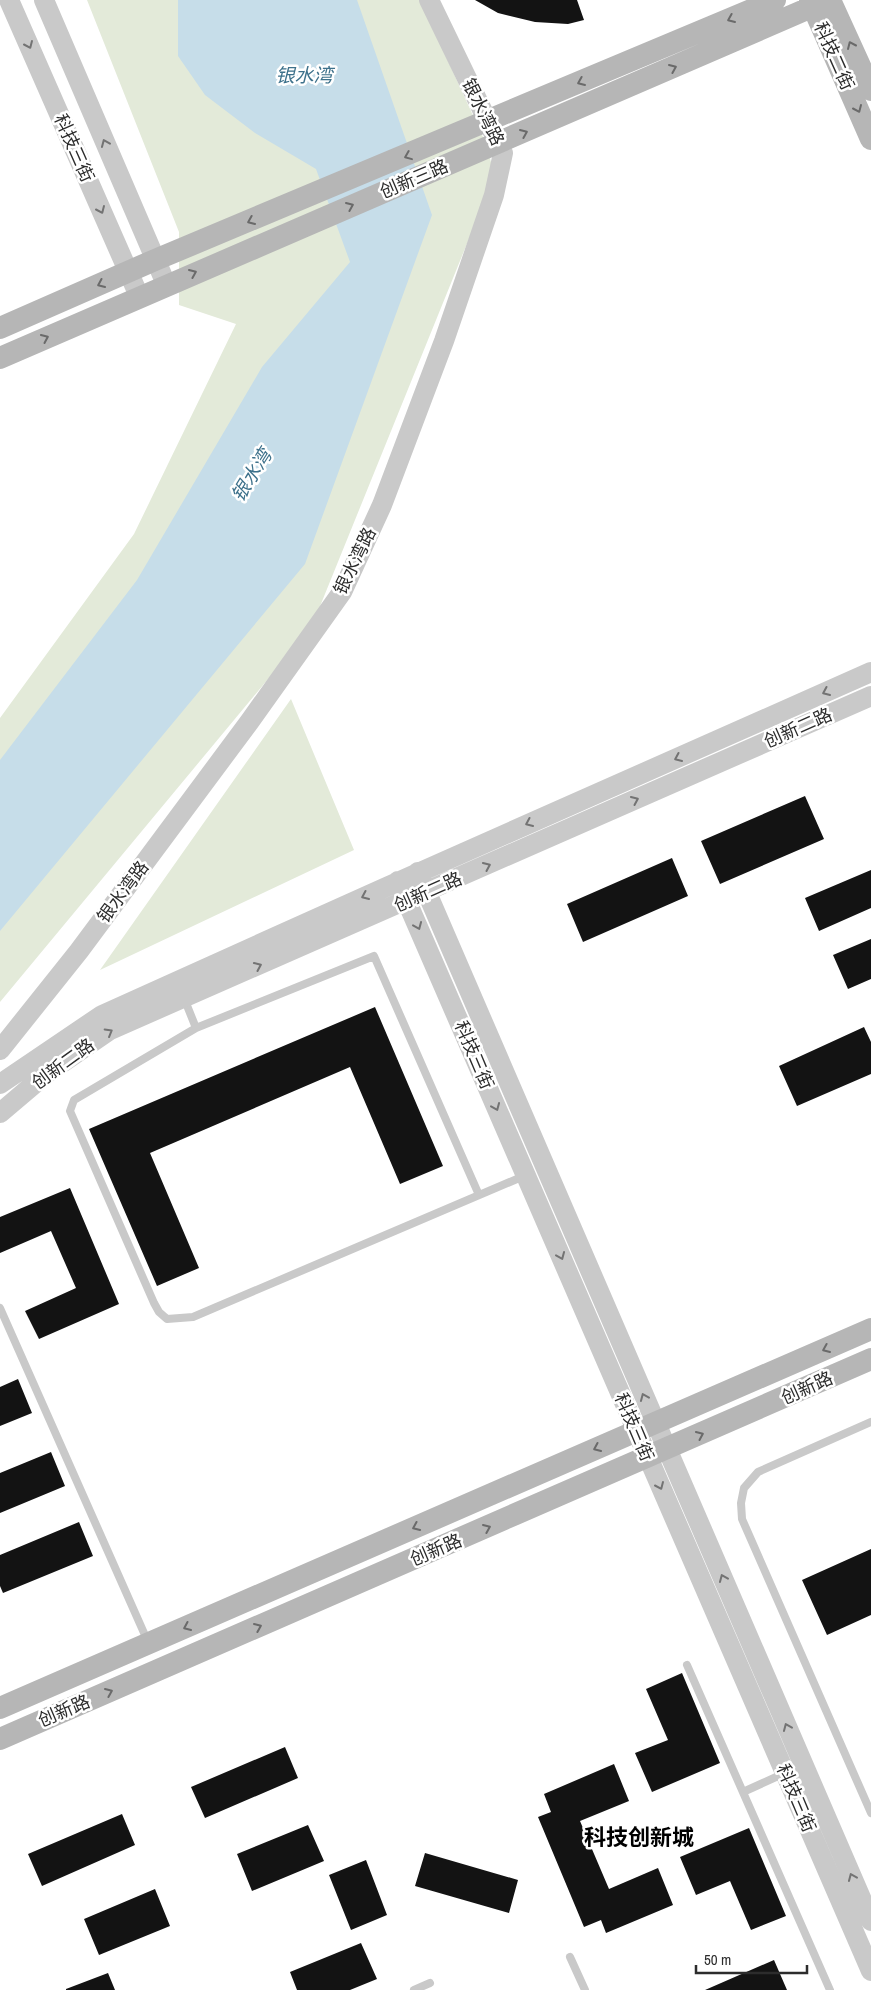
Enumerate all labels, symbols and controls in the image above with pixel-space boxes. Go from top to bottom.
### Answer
one-way arrow [727,13,735,23]
street label: 科技二街 [808,18,861,94]
one-way arrow [22,40,33,49]
one-way arrow [847,41,857,50]
water label: 银水湾 [275,62,335,88]
one-way arrow [668,63,677,74]
street label: 银水湾路 [456,74,510,150]
one-way arrow [577,76,586,87]
one-way arrow [851,104,862,113]
street label: 科技三街 [48,110,101,186]
one-way arrow [519,128,528,139]
one-way arrow [100,139,111,148]
one-way arrow [404,150,412,160]
street label: 创新三路 [376,153,452,204]
one-way arrow [345,201,354,212]
one-way arrow [95,205,106,214]
one-way arrow [247,215,255,225]
one-way arrow [188,268,197,279]
one-way arrow [97,278,106,289]
one-way arrow [40,333,49,344]
water label: 银水湾 [225,441,279,506]
street label: 银水湾路 [328,523,382,599]
one-way arrow [822,686,831,697]
street label: 创新二路 [760,701,836,754]
one-way arrow [674,751,683,762]
one-way arrow [630,796,639,807]
one-way arrow [525,817,534,828]
street label: 银水湾路 [91,855,154,928]
one-way arrow [482,861,491,872]
street label: 创新二路 [390,865,466,918]
one-way arrow [361,890,370,901]
one-way arrow [411,921,422,930]
one-way arrow [253,961,262,972]
street label: 科技三街 [449,1017,500,1093]
one-way arrow [104,1028,113,1038]
street label: 创新二路 [26,1032,99,1095]
one-way arrow [490,1102,501,1111]
one-way arrow [555,1251,565,1260]
one-way arrow [822,1342,831,1353]
street label: 创新路 [777,1365,837,1410]
street label: 科技三街 [609,1389,660,1465]
one-way arrow [640,1393,651,1402]
one-way arrow [695,1430,704,1441]
one-way arrow [593,1442,602,1453]
one-way arrow [653,1481,664,1490]
one-way arrow [412,1521,421,1531]
one-way arrow [482,1523,491,1534]
street label: 创新路 [406,1527,466,1572]
one-way arrow [718,1574,729,1583]
one-way arrow [183,1620,192,1631]
one-way arrow [253,1623,262,1634]
street label: 创新路 [34,1688,94,1733]
one-way arrow [104,1688,113,1699]
one-way arrow [783,1723,794,1732]
street label: 科技三街 [771,1760,822,1836]
district label: 科技创新城 [584,1822,694,1852]
one-way arrow [847,1873,858,1882]
scale bar [696,1942,807,1974]
text: 50 m [704,1949,731,1970]

